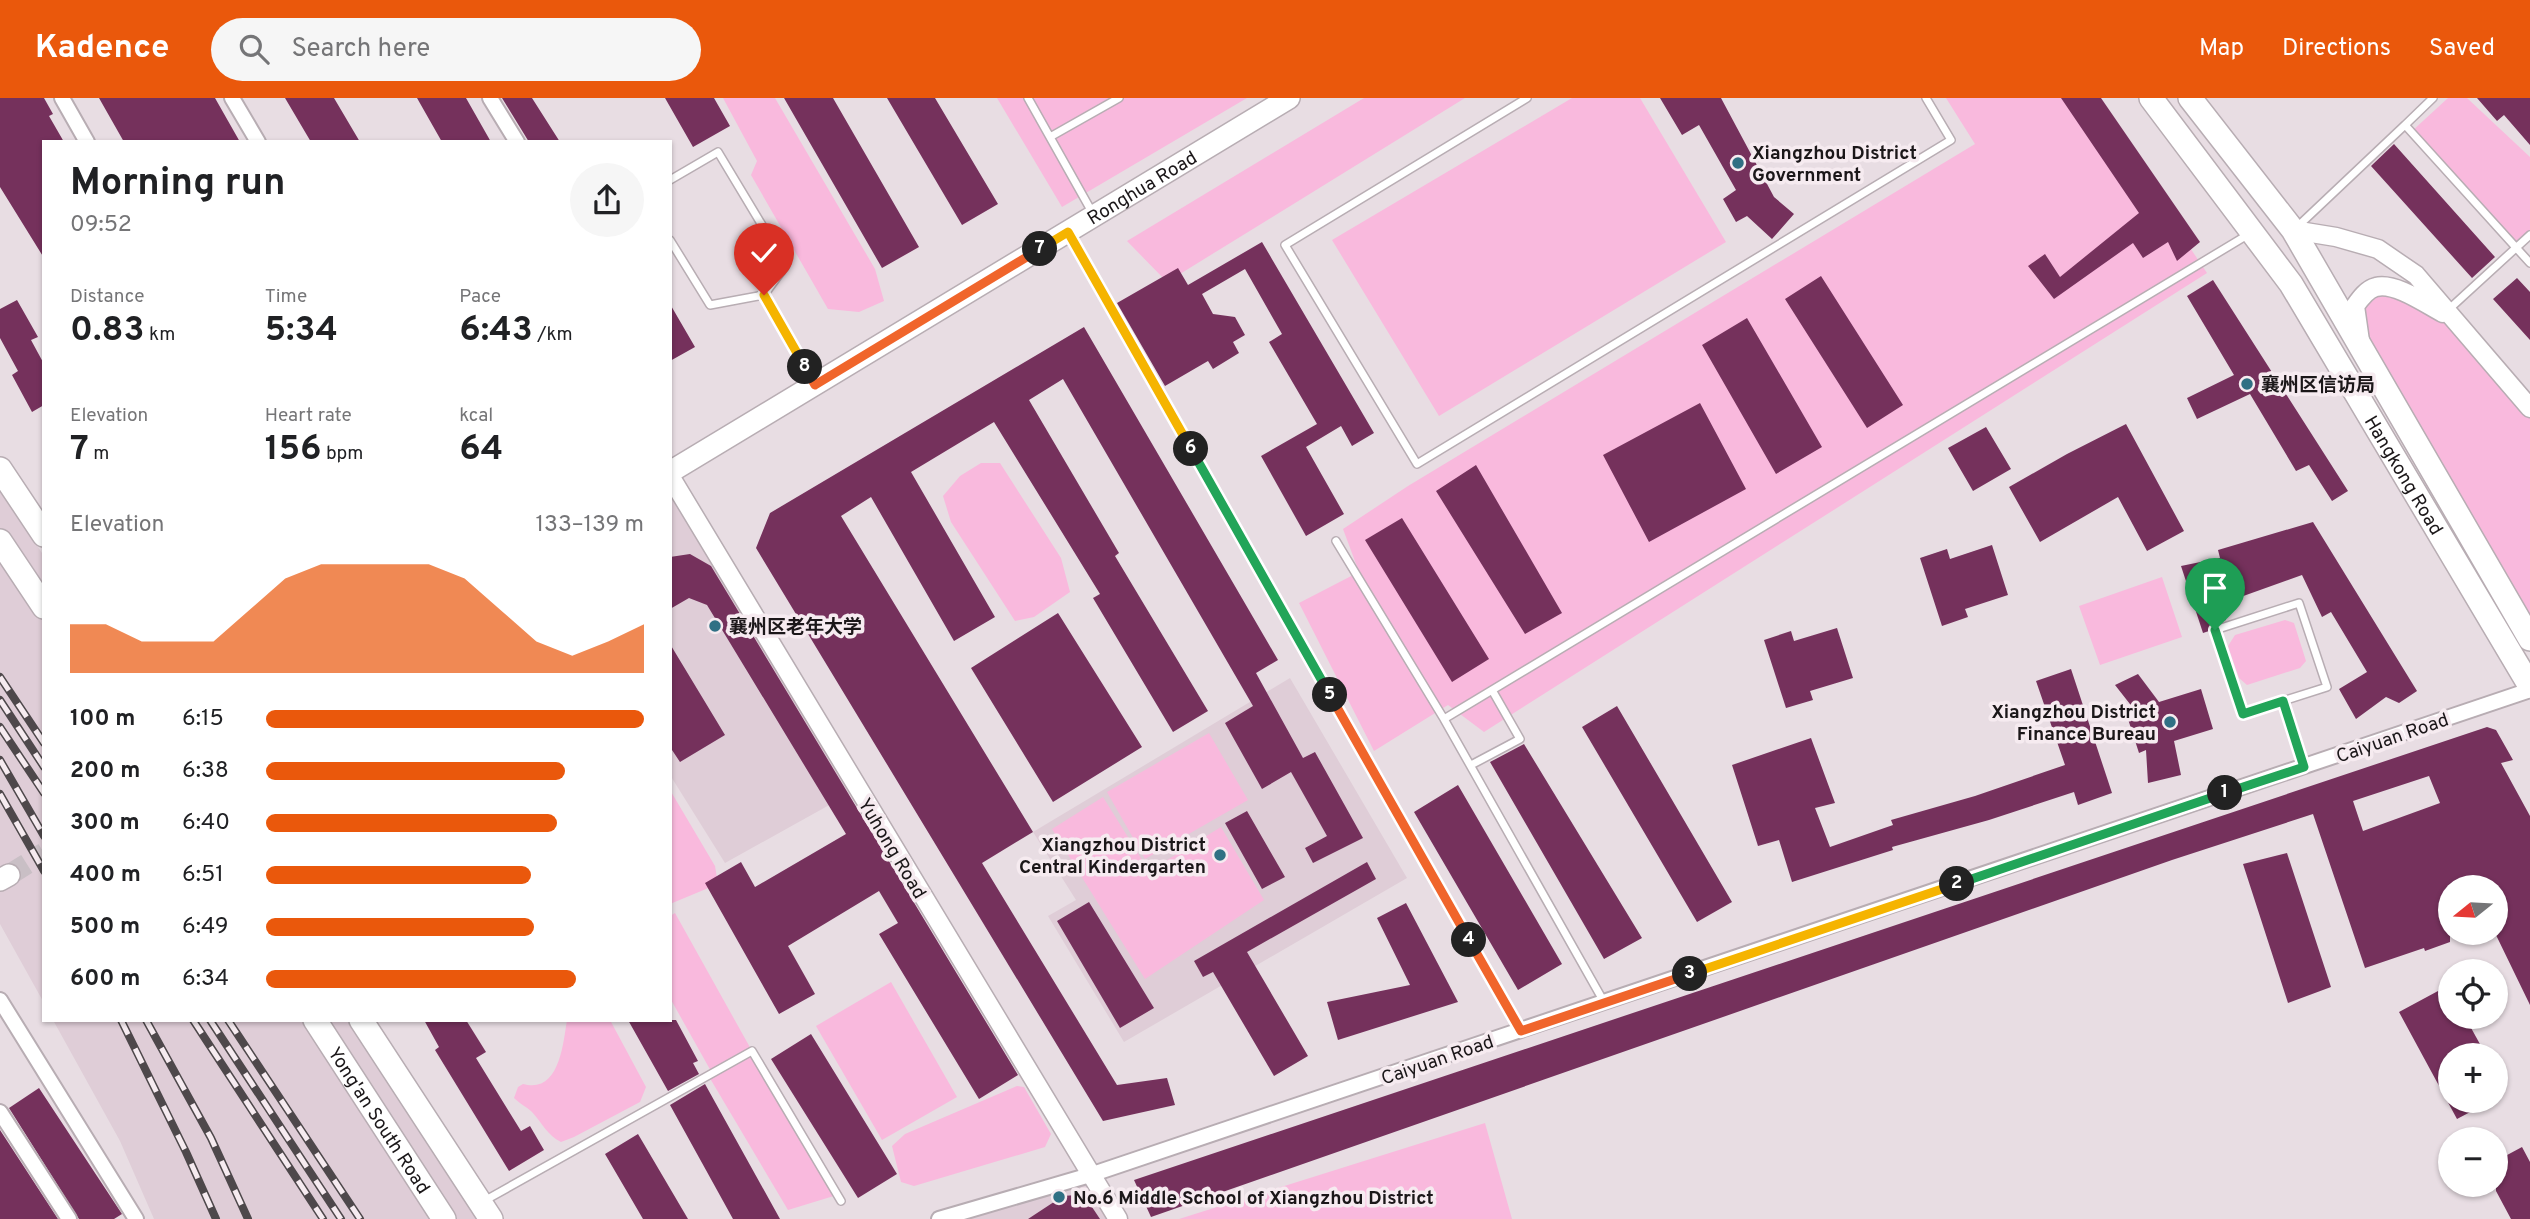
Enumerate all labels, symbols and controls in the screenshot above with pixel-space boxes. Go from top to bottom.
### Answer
search box [211,18,701,81]
text: Kadence [35,28,169,70]
icon: search [235,30,273,68]
text: Search here [291,33,430,66]
text: Map [2199,34,2244,64]
text: Directions [2282,34,2391,64]
text: Saved [2429,34,2495,64]
place label: Xiangzhou District Government [1752,142,1917,188]
street label: Ronghua Road [1083,146,1202,231]
marker: Xiangzhou District Government [1730,155,1746,171]
text: Morning run [70,160,286,209]
button: share [570,163,644,237]
text: 09:52 [70,211,132,240]
pin [734,223,794,295]
pin: 7 [1023,232,1058,266]
icon: check [745,234,783,272]
text: 7 [1034,236,1045,260]
text: Distance [70,285,145,309]
text: Time [265,285,307,309]
text: Pace [459,285,501,309]
text: 0.83 [70,309,145,353]
text: 5:34 [265,309,338,353]
text: 6:43 [459,309,533,353]
text: km [145,323,175,347]
text: /km [533,323,573,347]
pin: 8 [788,350,822,384]
text: 8 [799,354,810,378]
place label: 襄州区信访局 [2261,374,2375,398]
marker: 襄州区信访局 [2239,376,2255,392]
text: Elevation [70,404,148,428]
text: Heart rate [265,404,352,428]
text: kcal [459,404,493,428]
street label: Hangkong Road [2358,412,2448,540]
text: 7 [70,428,89,472]
text: 156 [265,428,322,472]
text: 64 [459,428,503,472]
pin: 6 [1174,432,1208,466]
text: 6 [1185,436,1196,460]
text: m [89,442,109,466]
text: bpm [322,442,363,466]
text: Elevation [70,511,165,540]
text: 133–139 m [536,511,644,540]
pin [2185,558,2245,630]
icon: arrive [2196,569,2234,607]
place label: 襄州区老年大学 [729,616,862,640]
marker: 襄州区老年大学 [707,618,723,634]
pin: 5 [1312,678,1348,712]
text: 5 [1324,682,1335,706]
place label: Xiangzhou District Finance Bureau [1991,701,2156,747]
text: 100 m [70,705,135,734]
text: 6:15 [182,705,224,734]
street label: Caiyuan Road [2333,708,2452,769]
marker: Xiangzhou District Finance Bureau [2162,714,2178,730]
text: 200 m [70,757,140,786]
text: 6:38 [182,757,229,786]
pin: 1 [2208,776,2242,810]
text: 1 [2221,780,2228,804]
street label: Yuhong Road [852,794,931,904]
text: 300 m [70,809,140,838]
text: 6:40 [182,809,230,838]
place label: Xiangzhou District Central Kindergarten [1019,834,1206,880]
marker: Xiangzhou District Central Kindergarten [1212,847,1228,863]
text: 400 m [70,861,141,890]
text: 6:51 [182,861,224,890]
pin: 2 [1940,866,1974,902]
text: 2 [1951,871,1962,895]
north arrow [2438,875,2508,945]
map controls [2438,875,2508,1197]
text: 500 m [70,913,140,942]
text: 6:49 [182,913,229,942]
pin: 4 [1452,922,1486,958]
text: 4 [1462,927,1475,951]
pin: 3 [1672,956,1708,992]
button: locate [2438,959,2508,1029]
text: 3 [1684,961,1695,985]
text: 600 m [70,965,140,994]
text: 6:34 [182,965,229,994]
street label: Caiyuan Road [1378,1030,1497,1091]
street label: Yong'an South Road [322,1043,434,1199]
button: + [2438,1043,2508,1113]
button: − [2438,1127,2508,1197]
place label: No.6 Middle School of Xiangzhou District [1073,1187,1434,1211]
marker: No.6 Middle School of Xiangzhou District [1051,1189,1067,1205]

